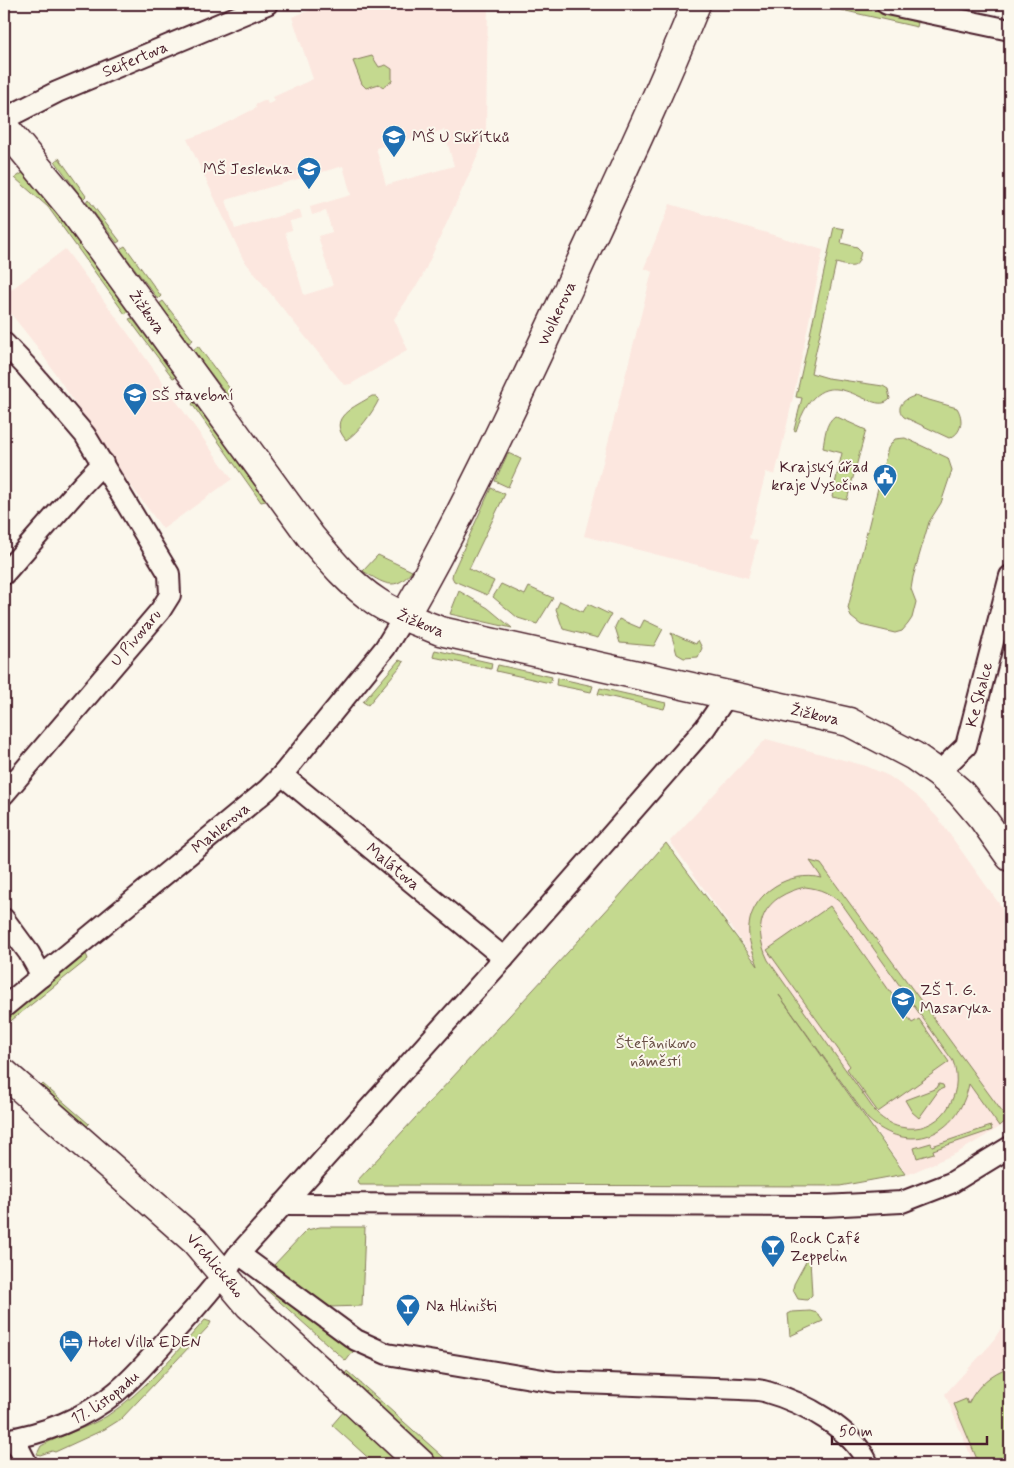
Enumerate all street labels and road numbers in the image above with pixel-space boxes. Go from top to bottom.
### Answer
street label: Seifertova [99,36,171,82]
street label: Wolkerova [533,278,581,349]
street label: Žižkova [124,286,170,338]
street label: Žižkova [394,604,448,642]
street label: U Pivovaru [106,605,166,671]
street label: Ke Skalce [961,659,998,729]
street label: Žižkova [789,699,841,730]
street label: Mahlerova [187,798,254,859]
street label: Malátova [362,838,424,895]
street label: Vrchlického [182,1228,249,1302]
street label: 17. listopadu [67,1366,144,1429]

